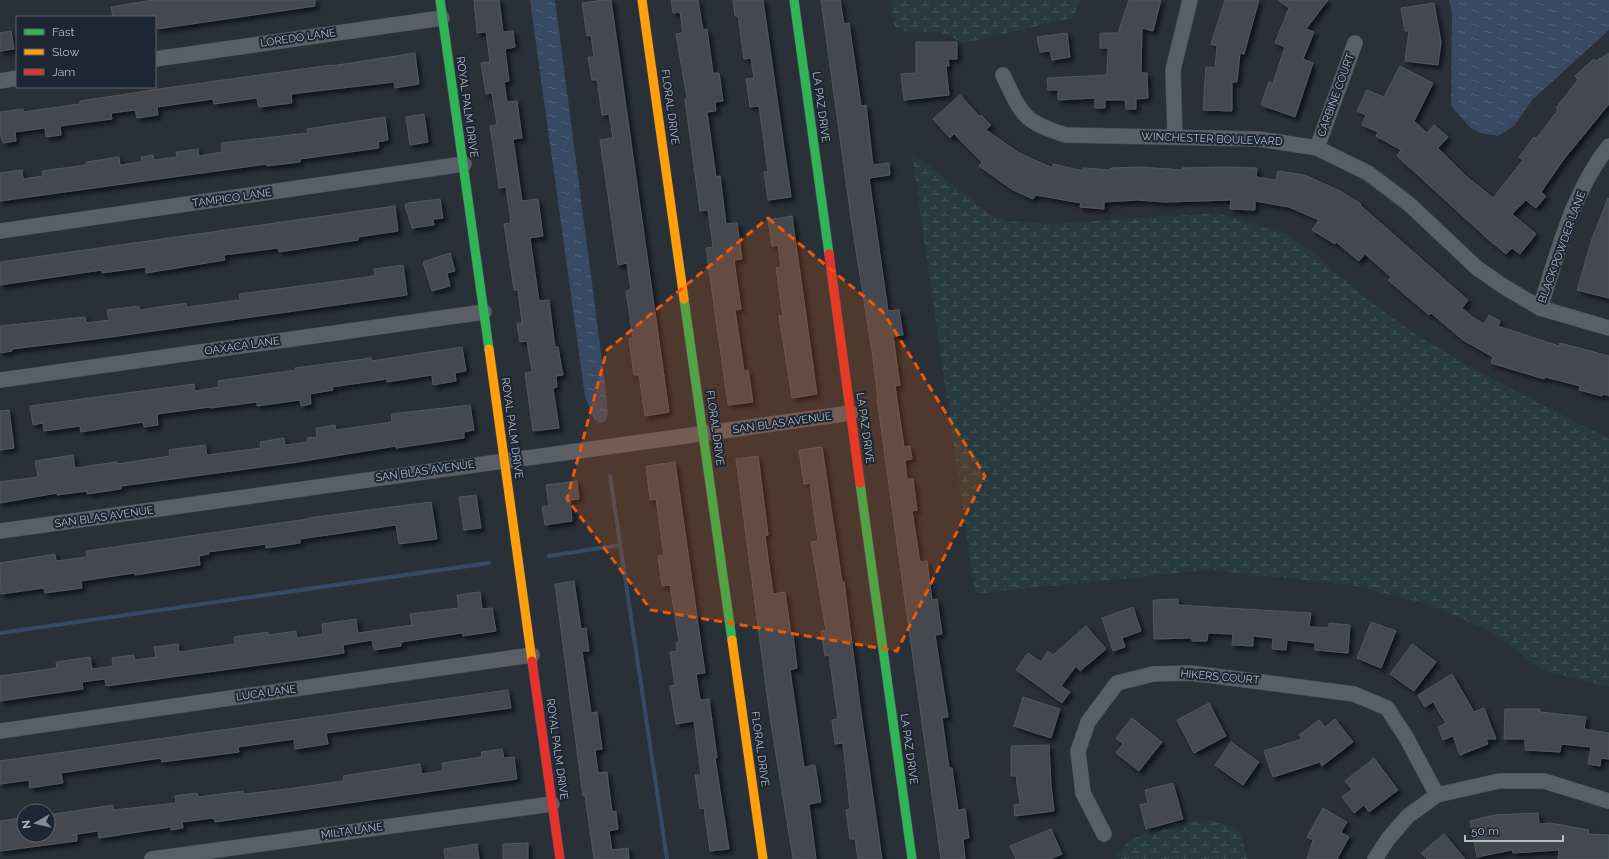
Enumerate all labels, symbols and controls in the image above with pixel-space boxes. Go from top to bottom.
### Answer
legend [16,16,156,88]
text: Fast [52,25,75,39]
street label: LOREDO LANE [259,26,337,50]
text: Slow [52,45,79,59]
street label: CARBINE COURT [1315,51,1357,139]
street label: ROYAL PALM DRIVE [453,56,481,159]
text: Jam [52,65,75,79]
street label: FLORAL DRIVE [658,68,682,146]
street label: LA PAZ DRIVE [810,71,832,144]
street label: WINCHESTER BOULEVARD [1141,130,1283,148]
street label: TAMPICO LANE [191,186,273,210]
street label: BLACK POWDER LANE [1536,189,1588,305]
street label: OAXACA LANE [204,334,281,358]
street label: ROYAL PALM DRIVE [498,377,526,480]
street label: FLORAL DRIVE [703,389,727,467]
street label: LA PAZ DRIVE [854,392,876,465]
street label: SAN BLAS AVENUE [732,410,833,436]
street label: SAN BLAS AVENUE [375,458,476,484]
street label: SAN BLAS AVENUE [54,504,155,530]
street label: HIKERS COURT [1180,667,1260,687]
street label: LUCA LANE [235,682,297,704]
street label: ROYAL PALM DRIVE [543,698,571,801]
street label: FLORAL DRIVE [748,710,772,788]
street label: LA PAZ DRIVE [898,713,920,786]
north arrow [16,803,56,843]
scale bar [1465,817,1563,843]
text: N [20,819,34,829]
street label: MILTA LANE [320,820,384,842]
text: 50 m [1471,824,1499,838]

